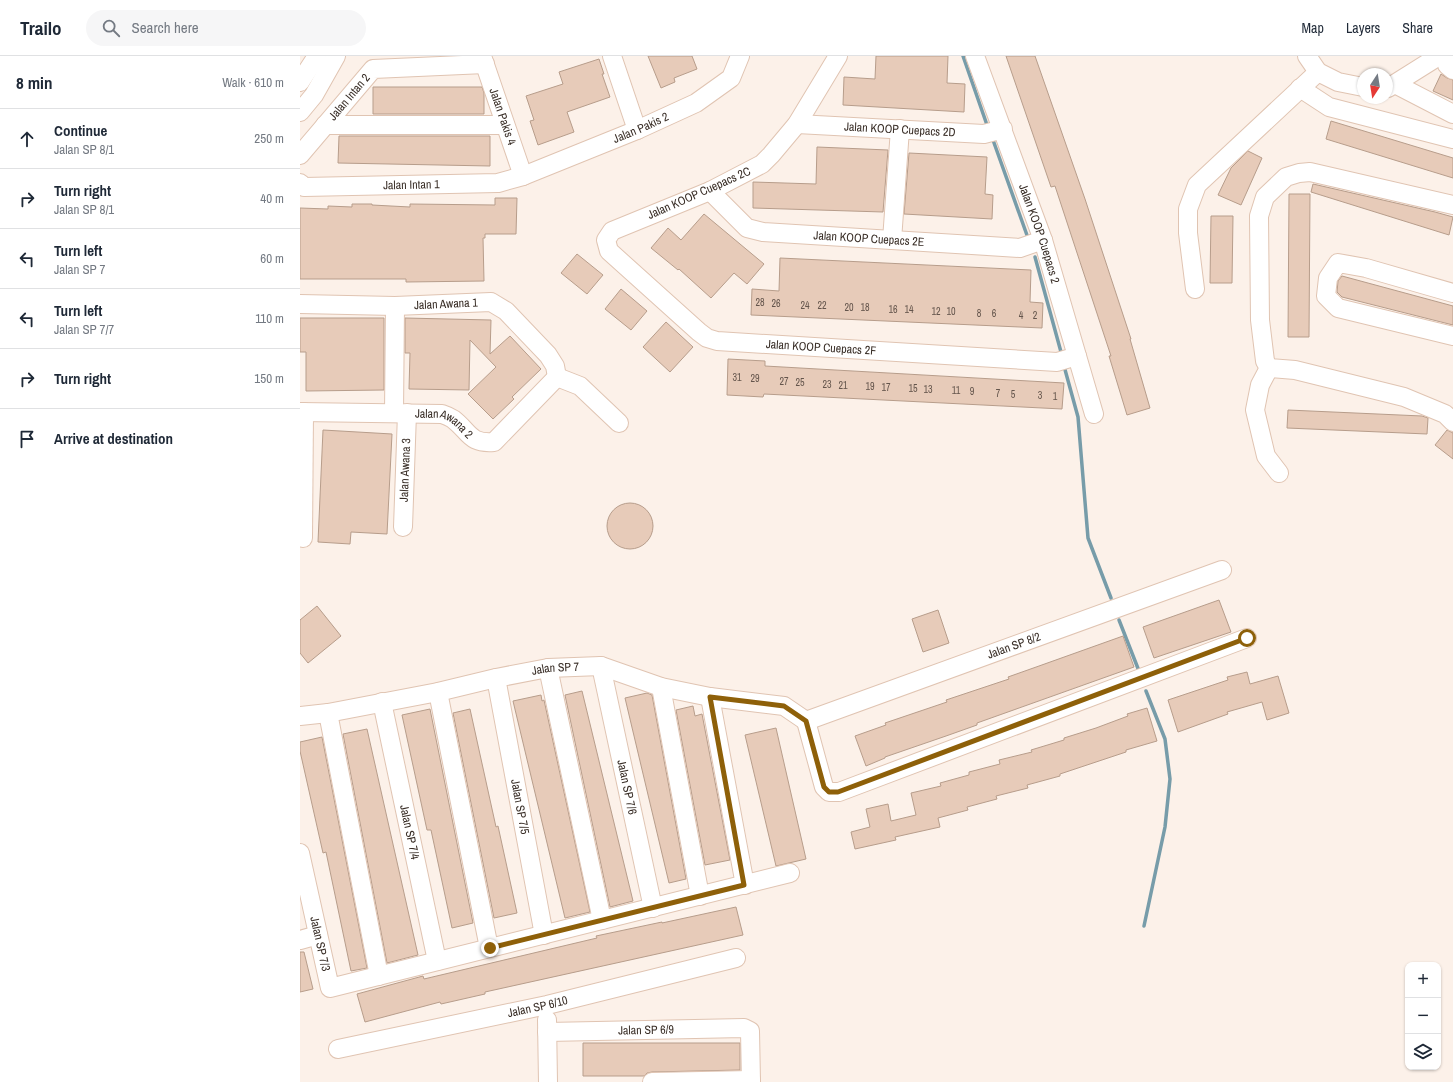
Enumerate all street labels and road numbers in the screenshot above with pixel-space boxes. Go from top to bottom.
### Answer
street label: Jalan Intan 2 [325,70,374,124]
street label: Jalan Pakis 4 [486,86,520,148]
street label: Jalan Pakis 2 [611,109,671,147]
street label: Jalan KOOP Cuepacs 2D [844,119,956,140]
street label: Jalan KOOP Cuepacs 2C [645,163,753,223]
street label: Jalan Intan 1 [383,176,440,193]
street label: Jalan KOOP Cuepacs 2 [1015,182,1063,286]
street label: Jalan KOOP Cuepacs 2E [813,227,925,250]
street label: Jalan Awana 1 [414,295,479,313]
street label: Jalan KOOP Cuepacs 2F [765,336,877,359]
street label: Jalan Awana 2 [415,406,476,442]
street label: Jalan Awana 3 [396,438,414,502]
street label: Jalan SP 8/2 [985,629,1043,663]
street label: Jalan SP 7 [530,659,580,679]
street label: Jalan SP 7/6 [613,758,641,816]
street label: Jalan SP 7/5 [507,778,533,836]
street label: Jalan SP 7/4 [396,803,423,862]
street label: Jalan SP 7/3 [306,915,334,973]
street label: Jalan SP 6/10 [506,992,569,1021]
street label: Jalan SP 6/9 [618,1021,674,1039]

